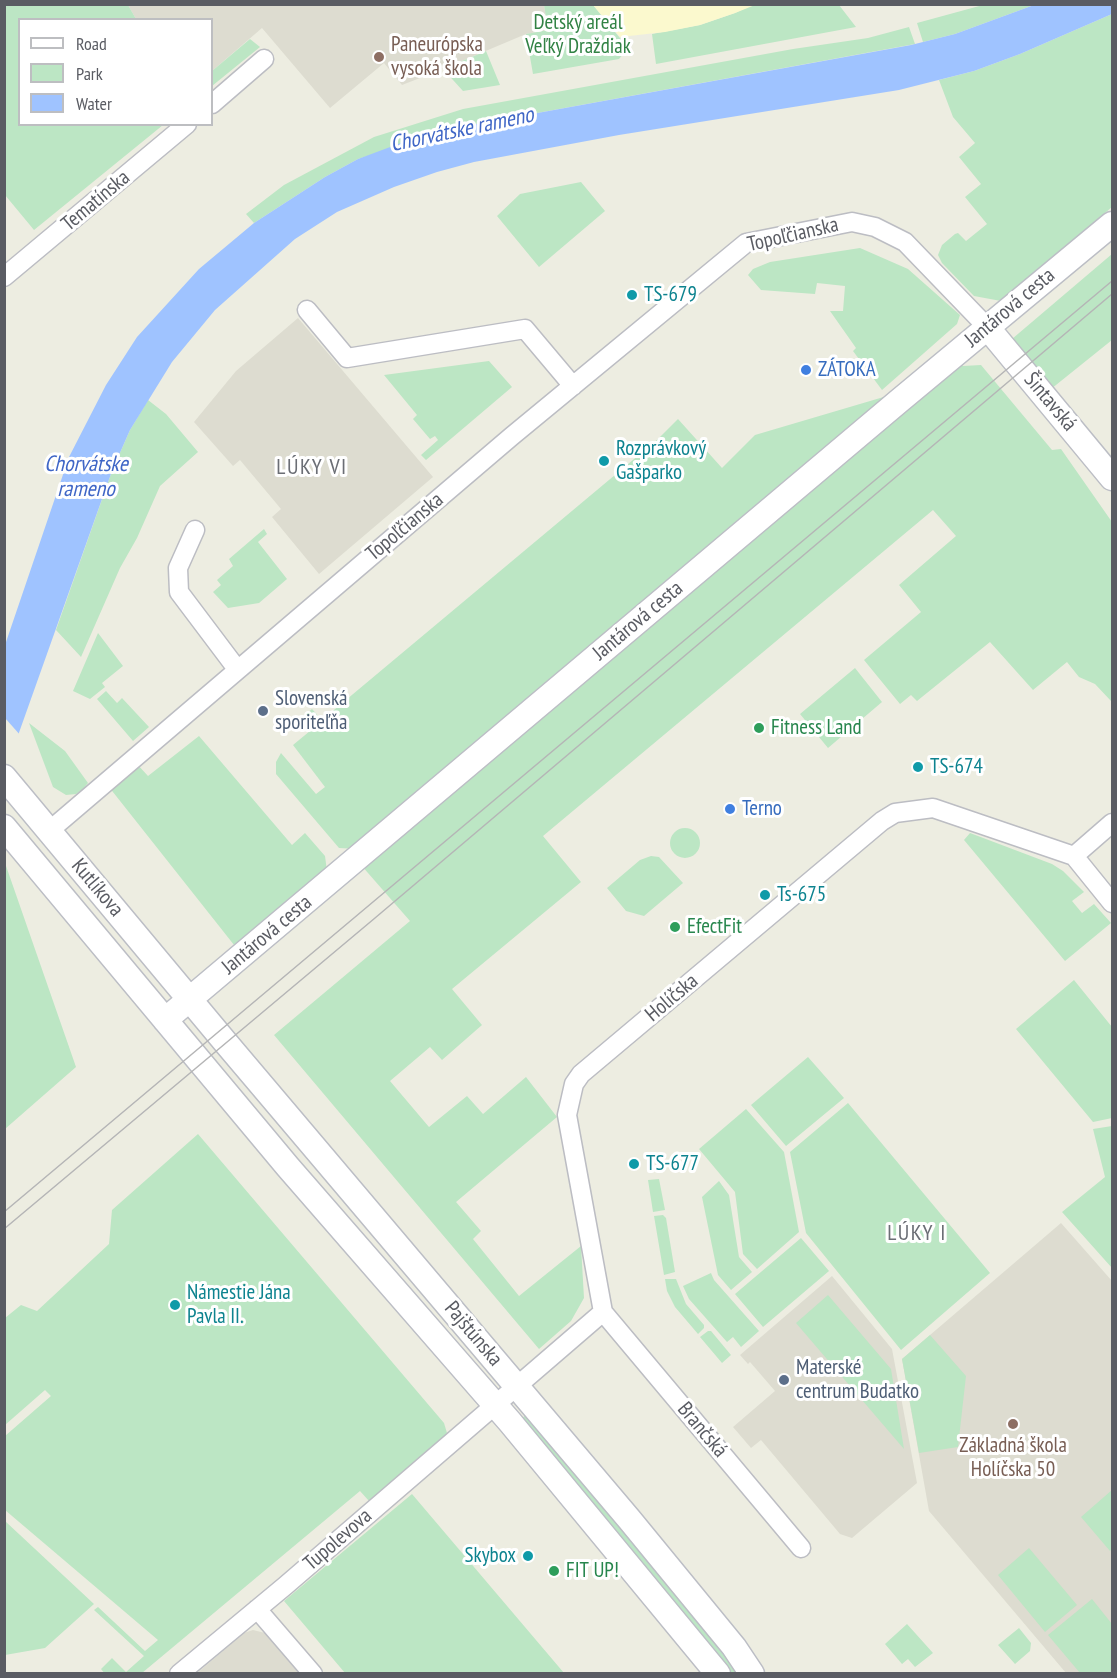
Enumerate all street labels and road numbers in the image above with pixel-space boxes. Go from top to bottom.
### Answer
street label: Tematínska [57,165,135,237]
street label: Topoľčianska [745,212,841,258]
street label: Jantárová cesta [960,263,1060,353]
street label: Šintavská [1018,368,1082,436]
street label: Topoľčianska [361,488,449,566]
street label: Jantárová cesta [588,576,688,666]
street label: Kutlíkova [66,854,128,922]
street label: Jantárová cesta [217,890,317,980]
street label: Holíčska [641,969,703,1027]
street label: Pajštúnska [439,1297,507,1371]
street label: Brančská [672,1397,732,1463]
street label: Tupolevova [299,1504,377,1576]

